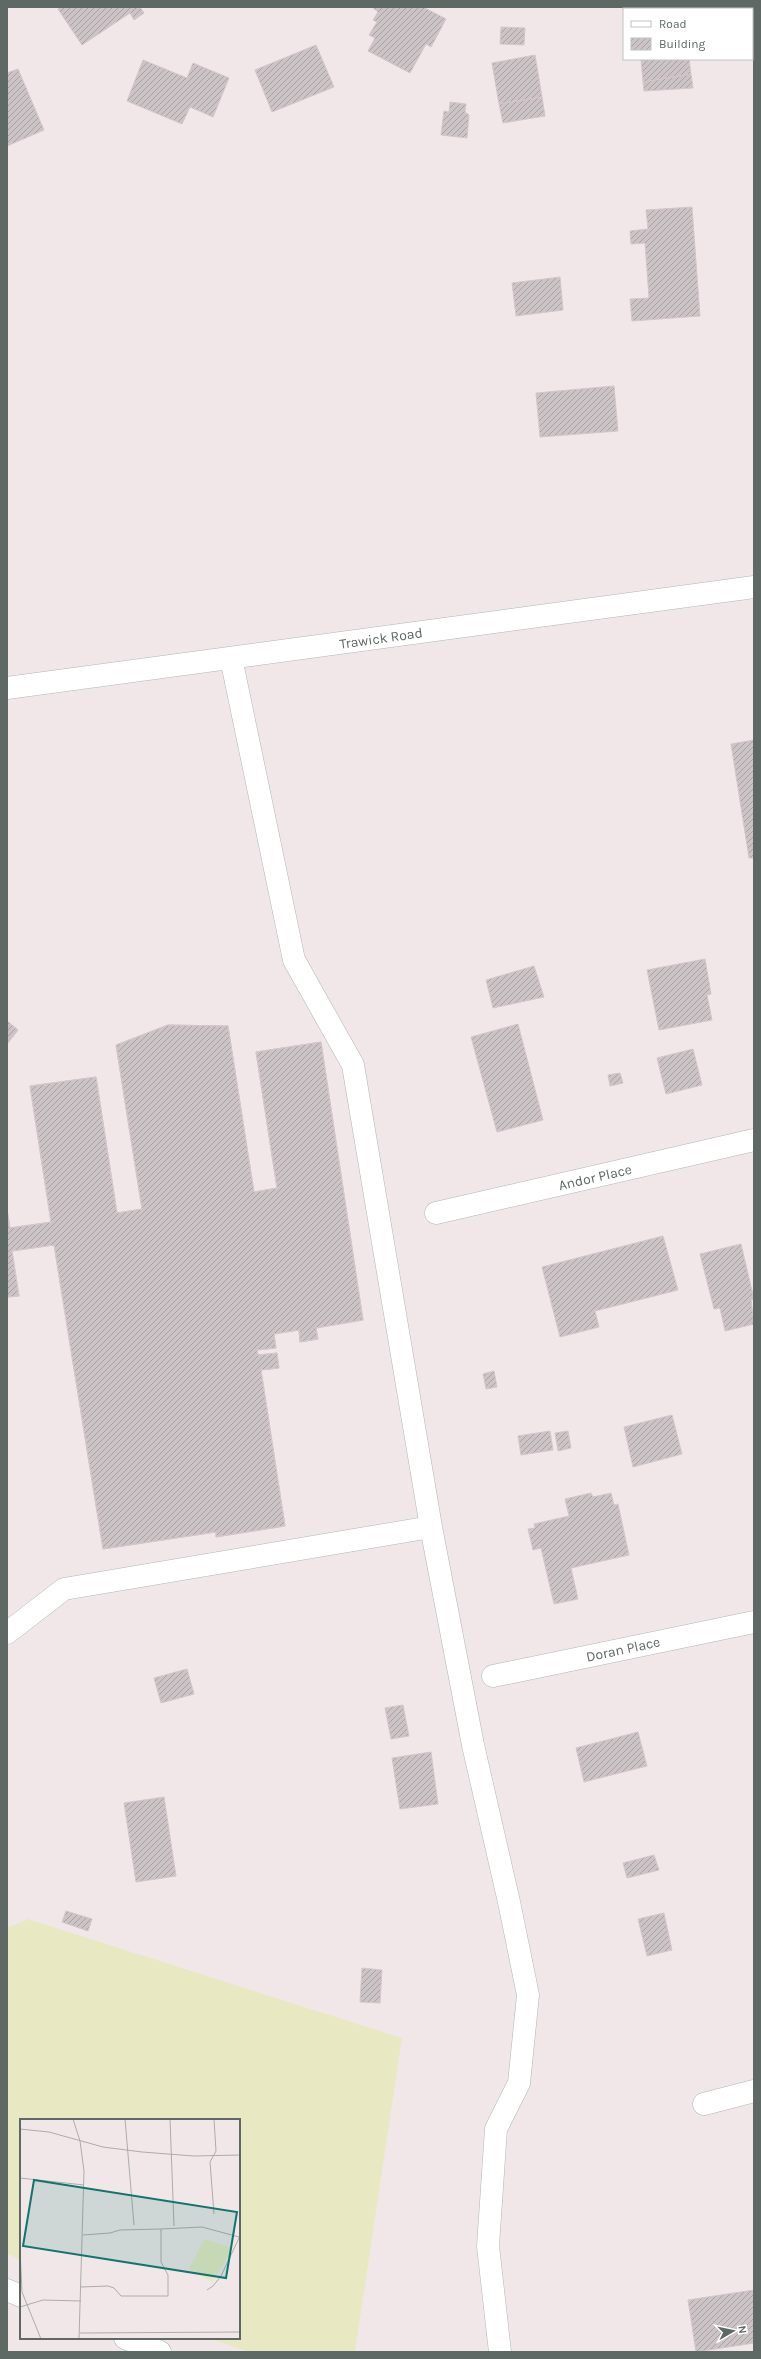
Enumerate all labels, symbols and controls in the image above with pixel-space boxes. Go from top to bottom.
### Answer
legend [623,8,753,60]
text: Road [659,17,687,31]
text: Building [659,37,706,51]
street label: Trawick Road [338,624,424,653]
street label: Andor Place [557,1161,633,1194]
street label: Doran Place [585,1633,662,1666]
inset map [20,2119,240,2339]
north arrow [713,2311,753,2351]
text: N [735,2325,749,2334]

